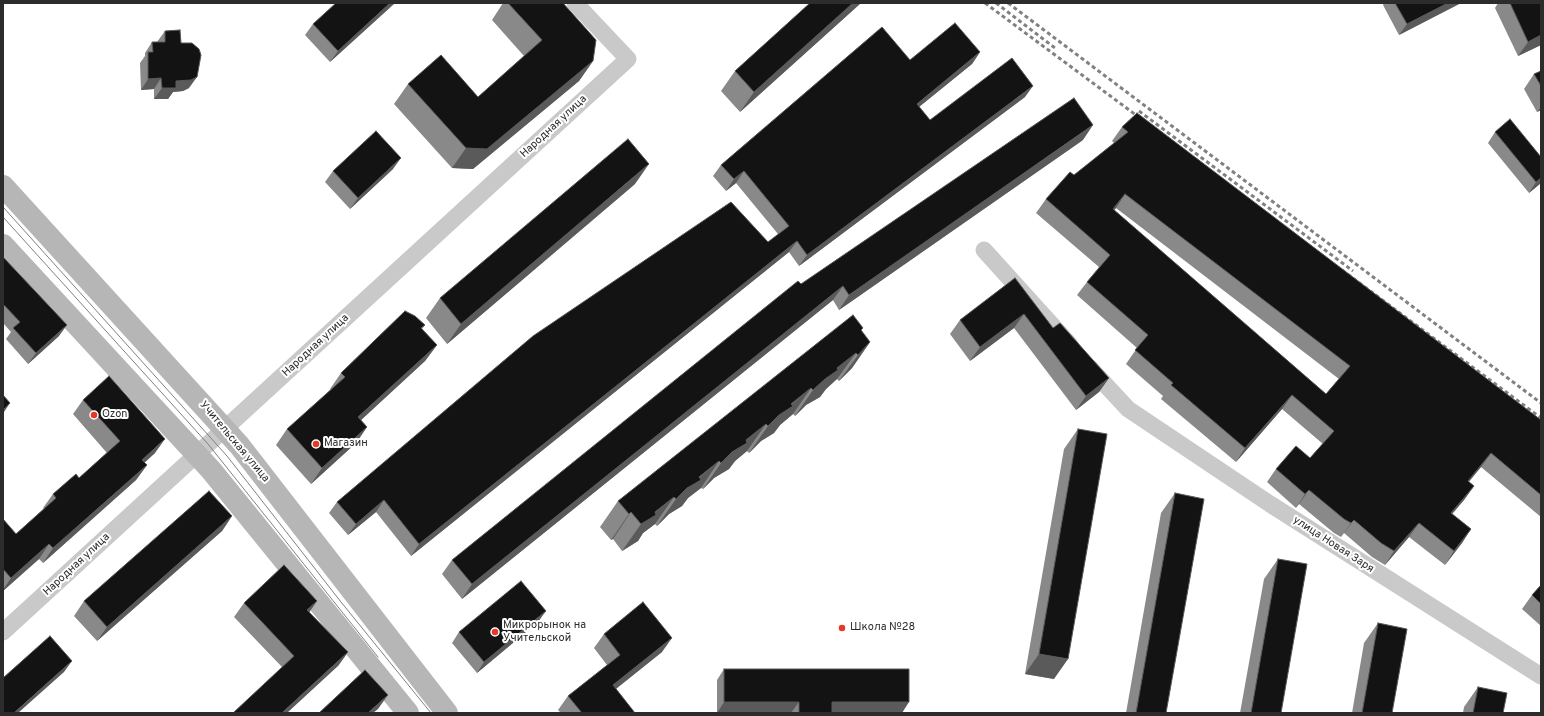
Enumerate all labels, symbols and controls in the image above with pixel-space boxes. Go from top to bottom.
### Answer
street label: Народная улица [518,93,590,161]
street label: Народная улица [280,312,352,380]
street label: Учительская улица [196,399,272,485]
place label: Ozon [102,408,128,422]
marker: Ozon [89,410,99,420]
place label: Магазин [324,437,368,451]
marker: Магазин [311,439,321,449]
street label: улица Новая Заря [1290,514,1376,576]
street label: Народная улица [41,531,113,599]
place label: Микрорынок на Учительской [503,619,586,645]
place label: Школа №28 [850,621,915,635]
marker: Школа №28 [837,623,847,633]
marker: Микрорынок на Учительской [490,627,500,637]

